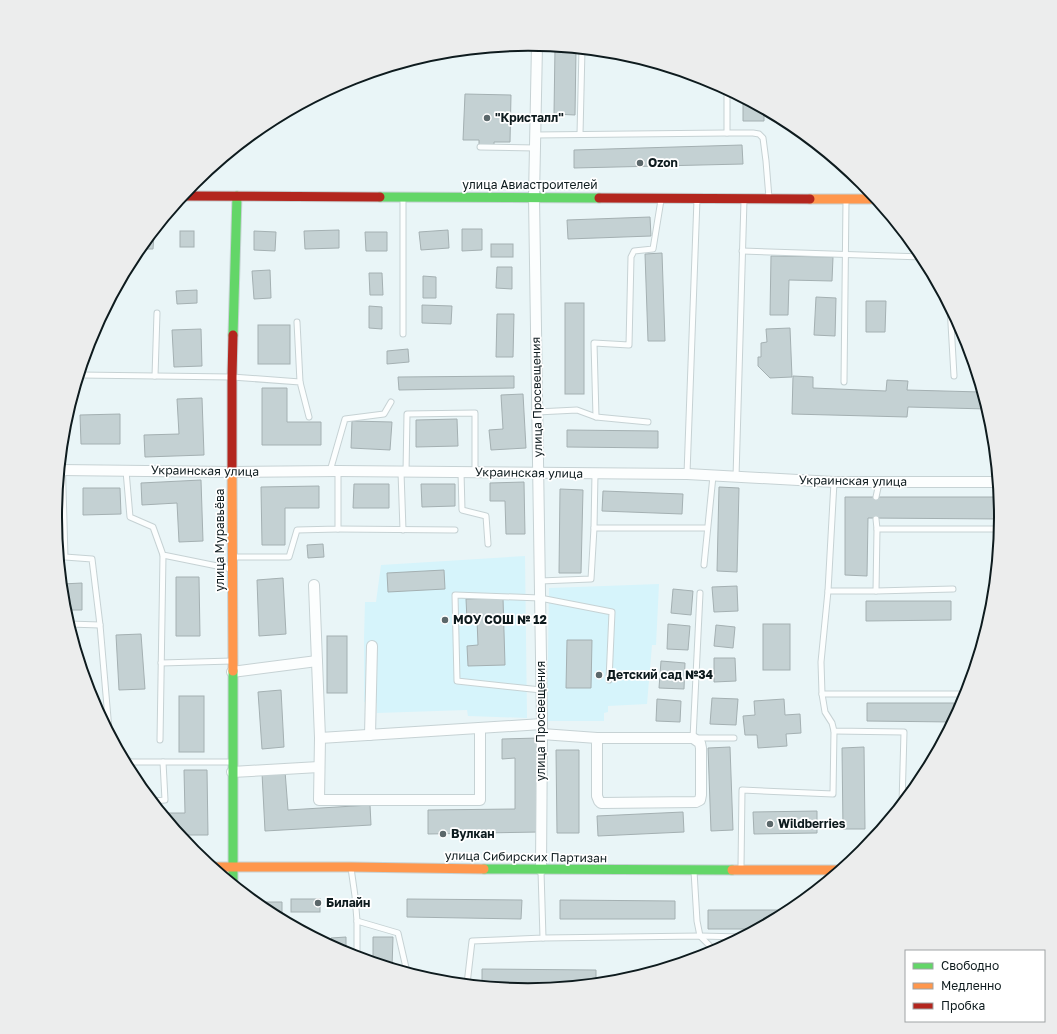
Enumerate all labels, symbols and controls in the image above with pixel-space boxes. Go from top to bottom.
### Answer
place label: "Кристалл" [495,110,564,125]
marker: "Кристалл" [482,113,492,123]
place label: Ozon [648,155,678,170]
marker: Ozon [635,158,645,168]
street label: улица Авиастроителей [462,177,598,192]
street label: улица Просвещения [528,337,545,457]
street label: Украинская улица [151,462,259,479]
street label: Украинская улица [475,464,583,481]
street label: Украинская улица [799,472,907,489]
street label: улица Муравьёва [212,488,227,592]
place label: МОУ СОШ № 12 [453,612,547,627]
marker: МОУ СОШ № 12 [440,615,450,625]
street label: улица Просвещения [533,661,548,781]
place label: Детский сад №34 [607,667,714,682]
marker: Детский сад №34 [594,670,604,680]
place label: Wildberries [778,816,846,831]
marker: Wildberries [765,819,775,829]
place label: Вулкан [451,826,495,841]
marker: Вулкан [438,829,448,839]
street label: улица Сибирских Партизан [445,848,607,865]
place label: Билайн [326,895,370,910]
marker: Билайн [313,898,323,908]
legend [905,950,1045,1022]
text: Свободно [941,958,999,973]
text: Медленно [941,978,1001,993]
text: Пробка [941,998,985,1013]

